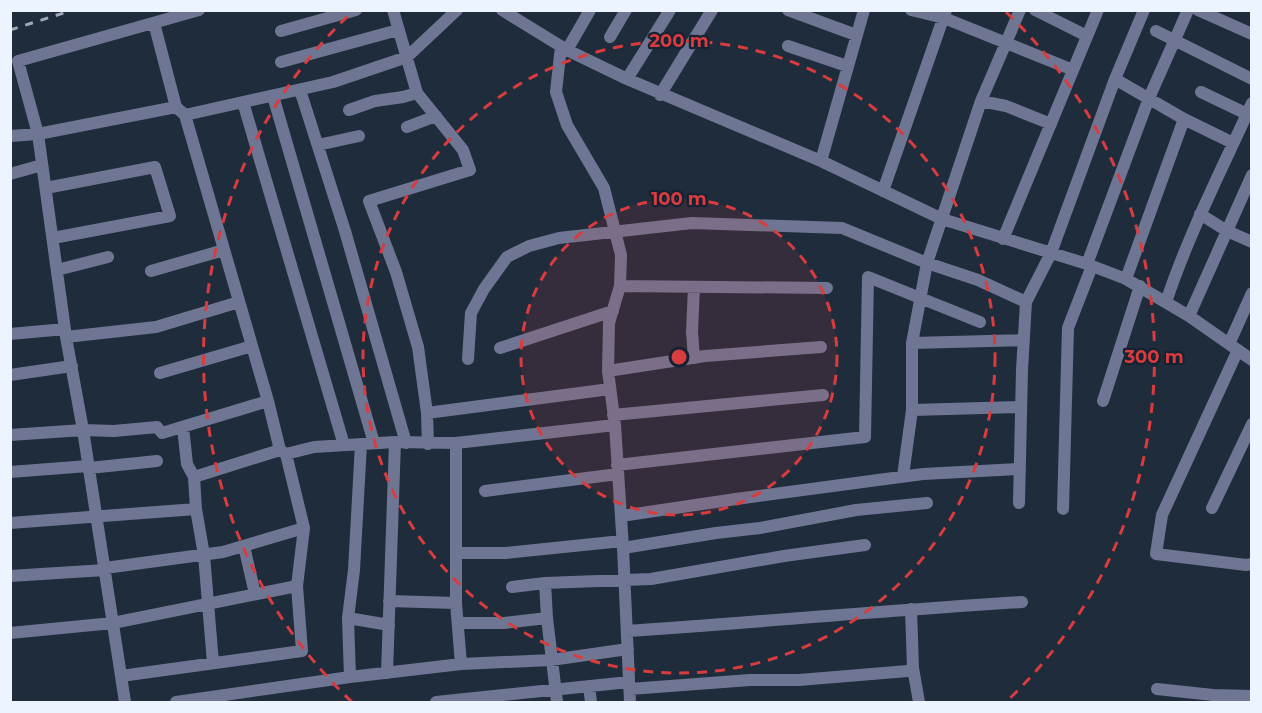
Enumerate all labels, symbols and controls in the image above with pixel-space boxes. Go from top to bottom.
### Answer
text: 200 m [649,30,709,52]
text: 100 m [651,188,707,210]
text: 300 m [1123,346,1184,368]
centre of rings [669,347,689,367]

